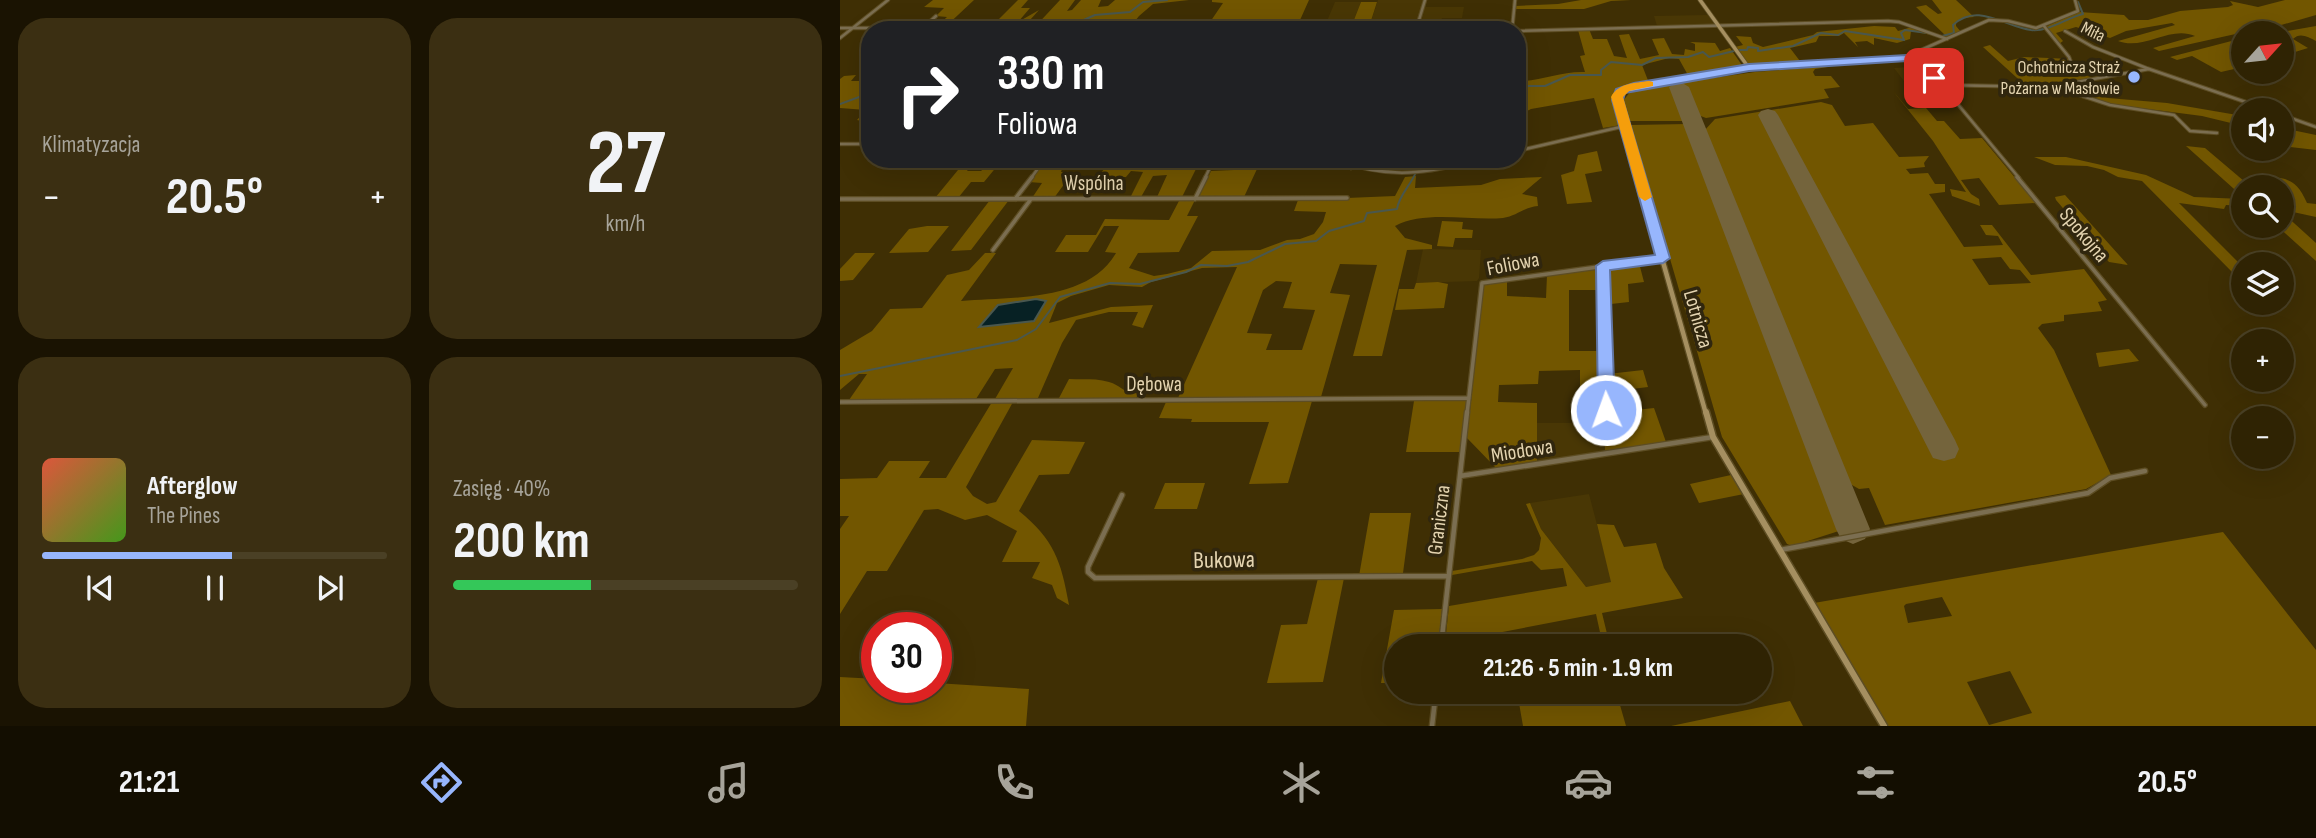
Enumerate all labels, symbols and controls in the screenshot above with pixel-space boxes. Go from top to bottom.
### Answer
street label: Miła [2077,17,2109,47]
north arrow [2231,21,2294,84]
map controls [2231,21,2294,469]
text: 330 m [997,45,1104,104]
pin [1904,48,1964,108]
icon: right [882,49,973,140]
place label: Ochotnicza Straż Pożarna w Masłowie [2001,57,2121,99]
icon: arrive [1915,59,1953,97]
marker: Ochotnicza Straż Pożarna w Masłowie [2126,69,2142,85]
button: sound [2231,98,2294,161]
text: Foliowa [997,105,1078,144]
text: 27 [586,110,665,219]
text: Klimatyzacja [42,131,140,159]
text: 20.5° [166,166,263,229]
street label: Wspólna [1064,171,1124,196]
text: − [42,175,61,220]
text: + [368,175,387,220]
button: search [2231,175,2294,238]
street label: Spokojna [2054,203,2114,267]
text: km/h [606,210,645,238]
street label: Foliowa [1485,247,1541,281]
button: layers [2231,252,2294,315]
street label: Lotnicza [1678,287,1718,351]
button: + [2231,329,2294,392]
street label: Dębowa [1126,372,1182,397]
position arrow [1569,373,1643,447]
button: − [2231,406,2294,469]
street label: Miodowa [1489,434,1555,468]
text: Afterglow [147,471,238,502]
text: Zasięg · 40% [453,475,551,503]
street label: Graniczna [1422,484,1456,556]
text: The Pines [147,502,220,530]
text: 200 km [453,510,590,573]
street label: Bukowa [1193,545,1255,575]
icon: previous [81,569,119,607]
icon: pause [196,569,234,607]
icon: next [311,569,349,607]
speed limit sign: 30 [861,612,952,703]
text: 21:26 · 5 min · 1.9 km [1483,653,1673,684]
icon: directions [417,758,466,807]
icon: music [704,758,753,807]
icon: phone [990,758,1039,807]
icon: climate [1277,758,1326,807]
icon: car [1564,758,1613,807]
icon: filters [1851,758,1900,807]
text: 21:21 [119,763,179,802]
text: 20.5° [2137,763,2197,802]

